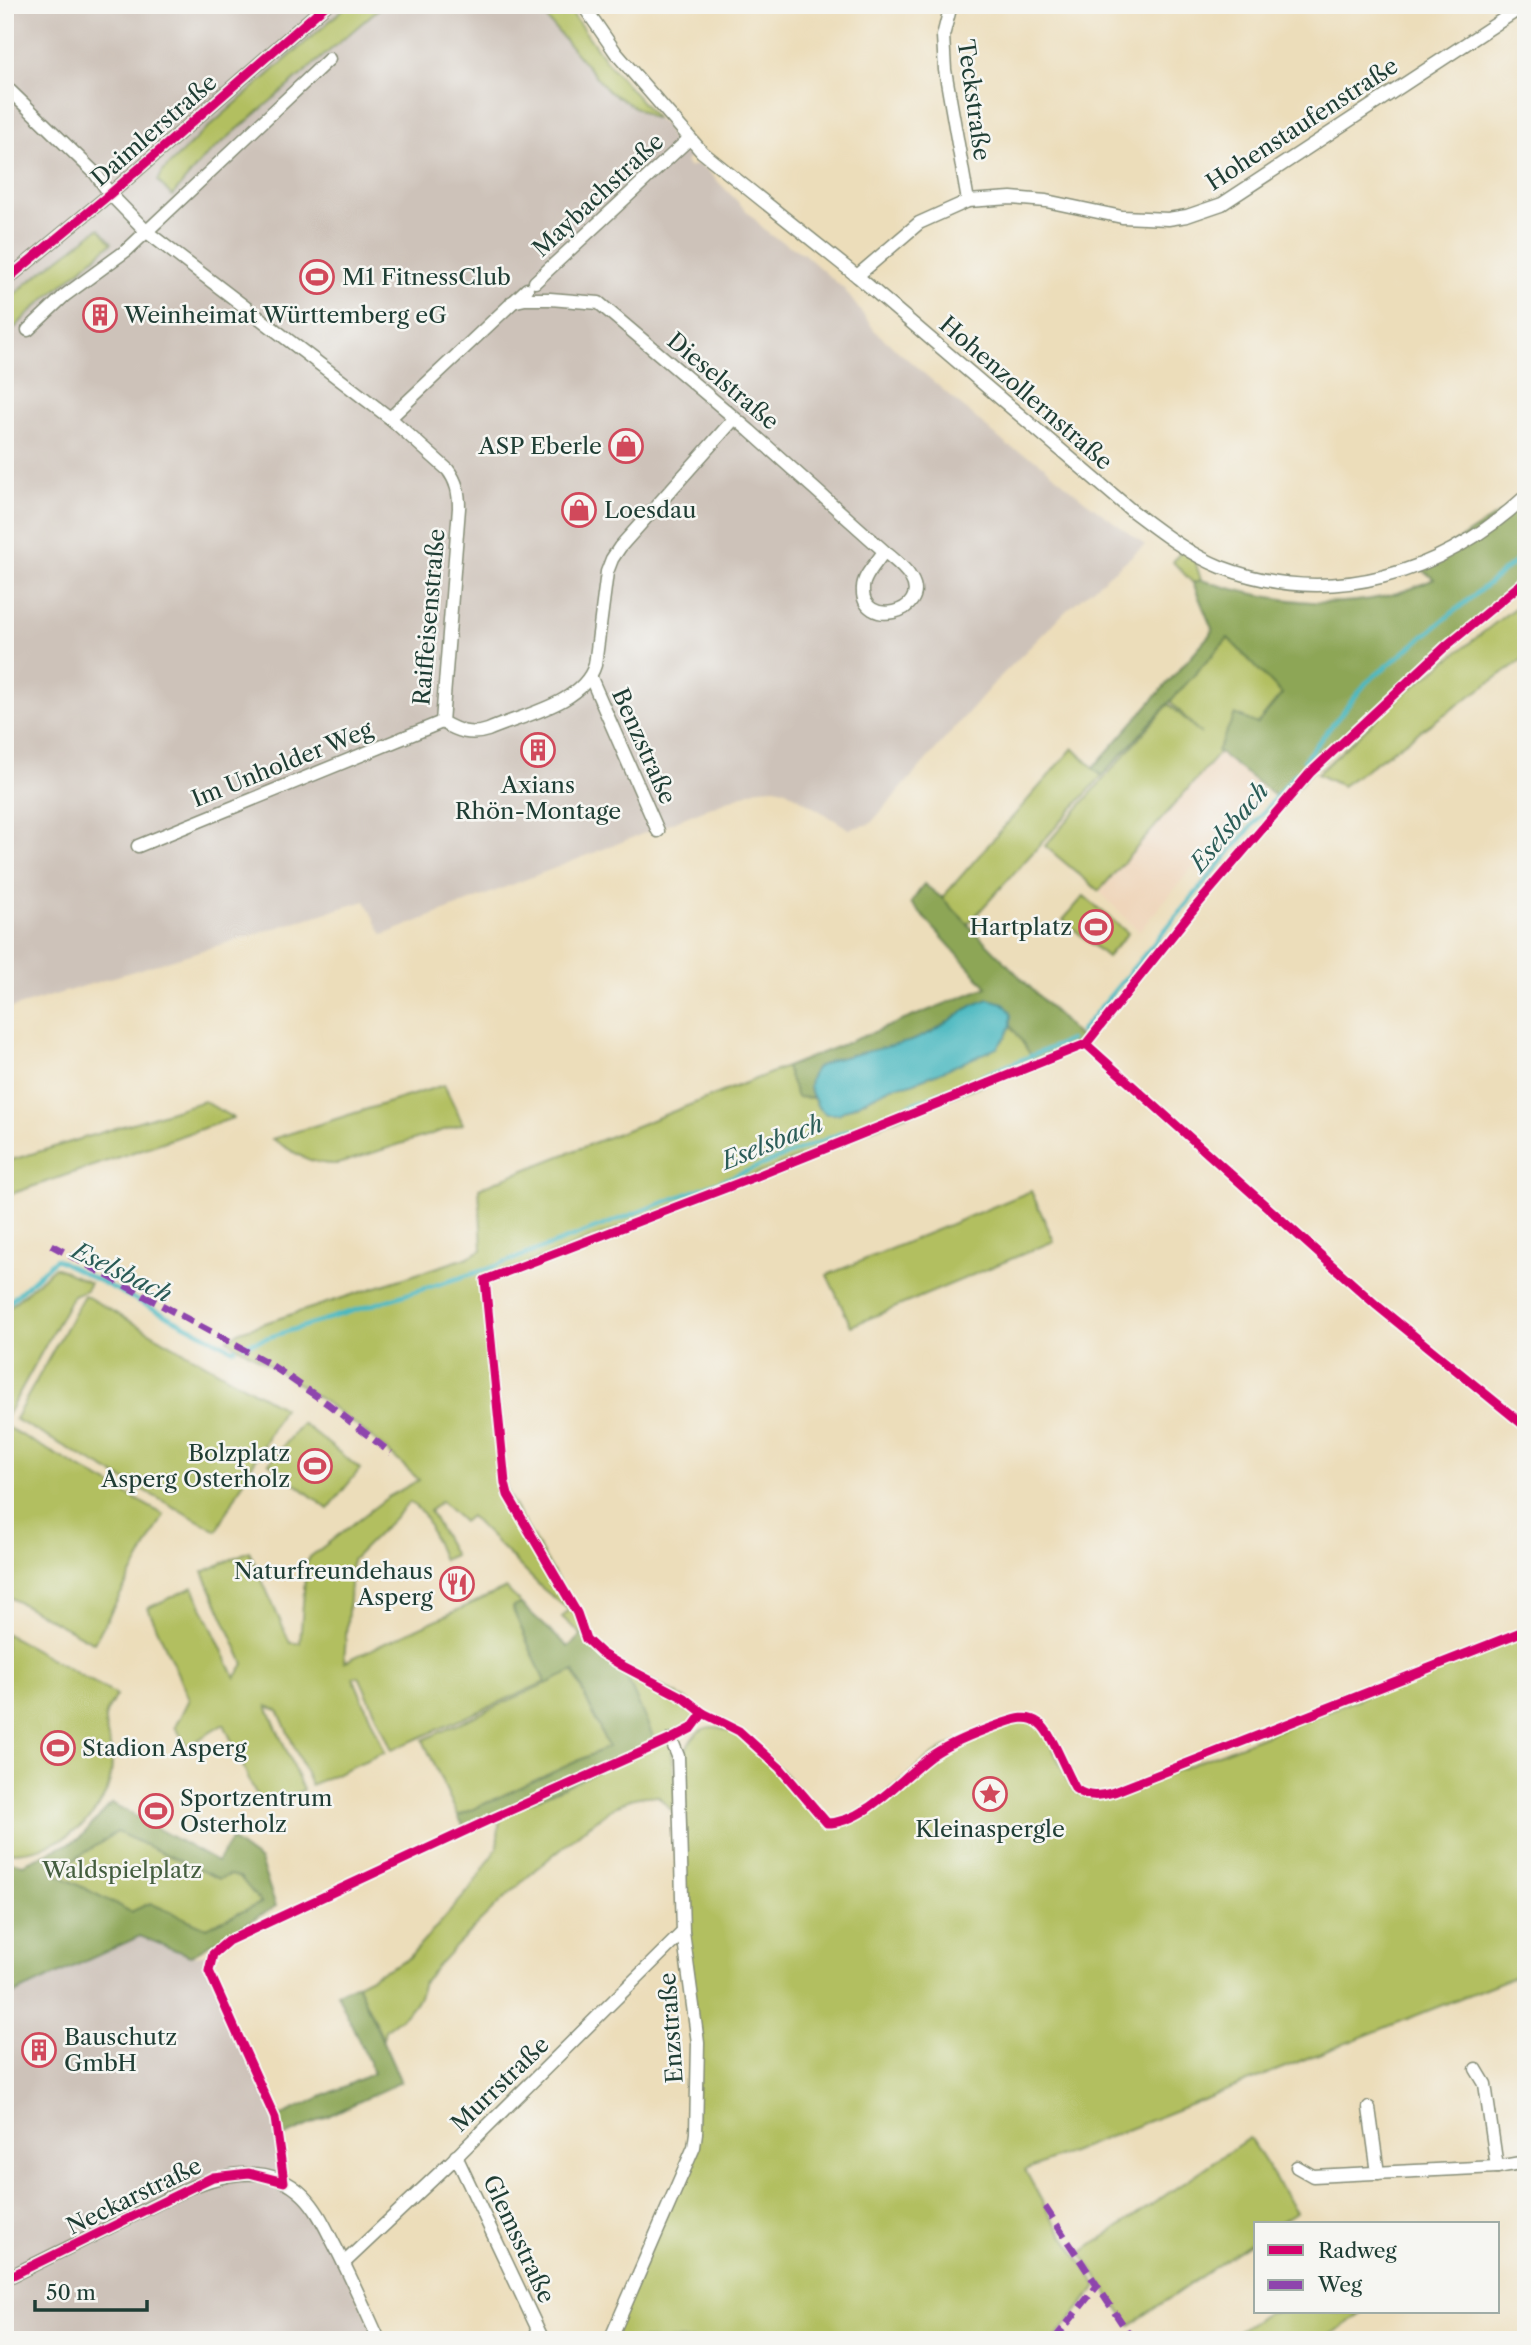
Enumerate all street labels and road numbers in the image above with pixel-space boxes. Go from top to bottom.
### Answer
street label: Teckstraße [952,38,996,162]
street label: Hohenstaufenstraße [1201,52,1403,196]
street label: Daimlerstraße [86,68,222,192]
street label: Maybachstraße [527,127,669,263]
street label: Hohenzollernstraße [934,310,1118,476]
street label: Dieselstraße [662,326,784,436]
street label: Raiffeisenstraße [407,527,451,707]
street label: Benzstraße [606,684,682,808]
street label: Im Unholder Weg [187,715,377,813]
street label: Enzstraße [653,1972,689,2084]
street label: Murrstraße [445,2031,555,2137]
street label: Neckarstraße [62,2151,206,2241]
street label: Glemsstraße [477,2170,561,2308]

